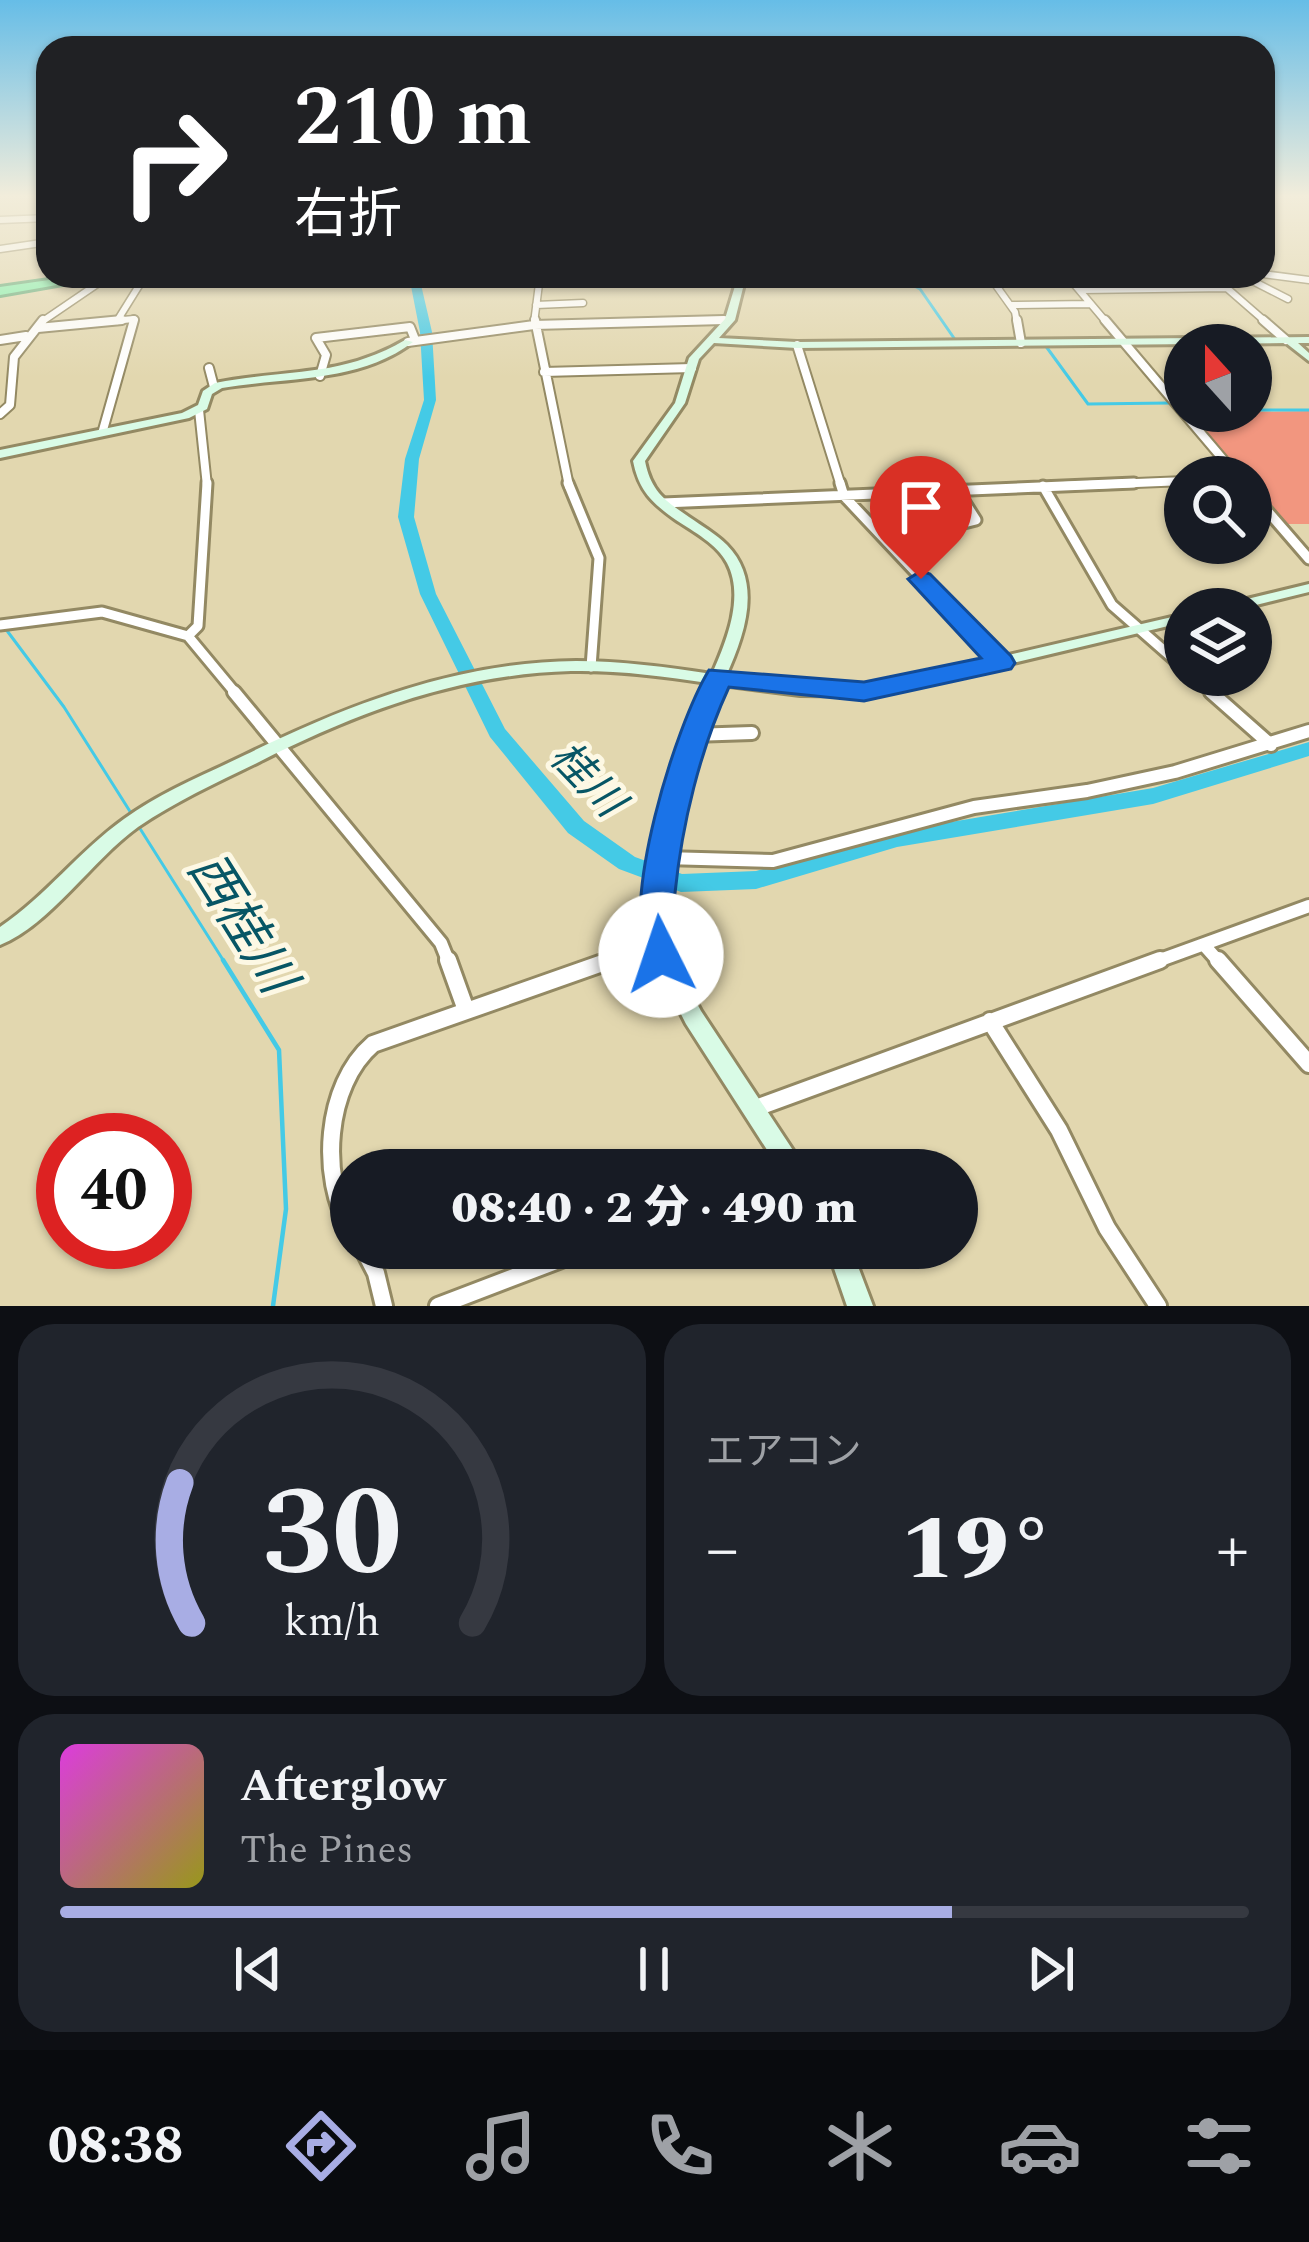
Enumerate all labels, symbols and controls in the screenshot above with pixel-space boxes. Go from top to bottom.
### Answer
text: 210 m [294,54,532,182]
icon: right [96,84,252,240]
text: 右折 [294,175,402,257]
north arrow [1164,324,1272,432]
map controls [1164,324,1272,696]
pin [870,456,972,579]
button: search [1164,456,1272,564]
icon: arrive [888,474,954,540]
button: layers [1164,588,1272,696]
water label: 桂川 [534,728,641,835]
water label: 西桂川 [167,838,317,1013]
position arrow [598,892,724,1018]
speed limit sign: 40 [36,1113,192,1269]
text: 08:40 · 2 分 · 490 m [451,1174,857,1243]
text: エアコン [706,1423,862,1482]
text: 30 [262,1440,402,1630]
text: 19° [901,1482,1054,1619]
text: − [706,1500,739,1601]
text: + [1216,1500,1249,1601]
text: km/h [283,1590,380,1655]
text: Afterglow [240,1752,445,1821]
text: The Pines [240,1821,413,1880]
icon: previous [225,1936,291,2002]
icon: pause [621,1936,687,2002]
icon: next [1018,1936,1084,2002]
icon: directions [279,2104,363,2188]
icon: music [459,2104,543,2188]
icon: phone [638,2104,722,2188]
icon: climate [818,2104,902,2188]
icon: car [998,2104,1082,2188]
icon: filters [1177,2104,1261,2188]
text: 08:38 [48,2105,183,2187]

